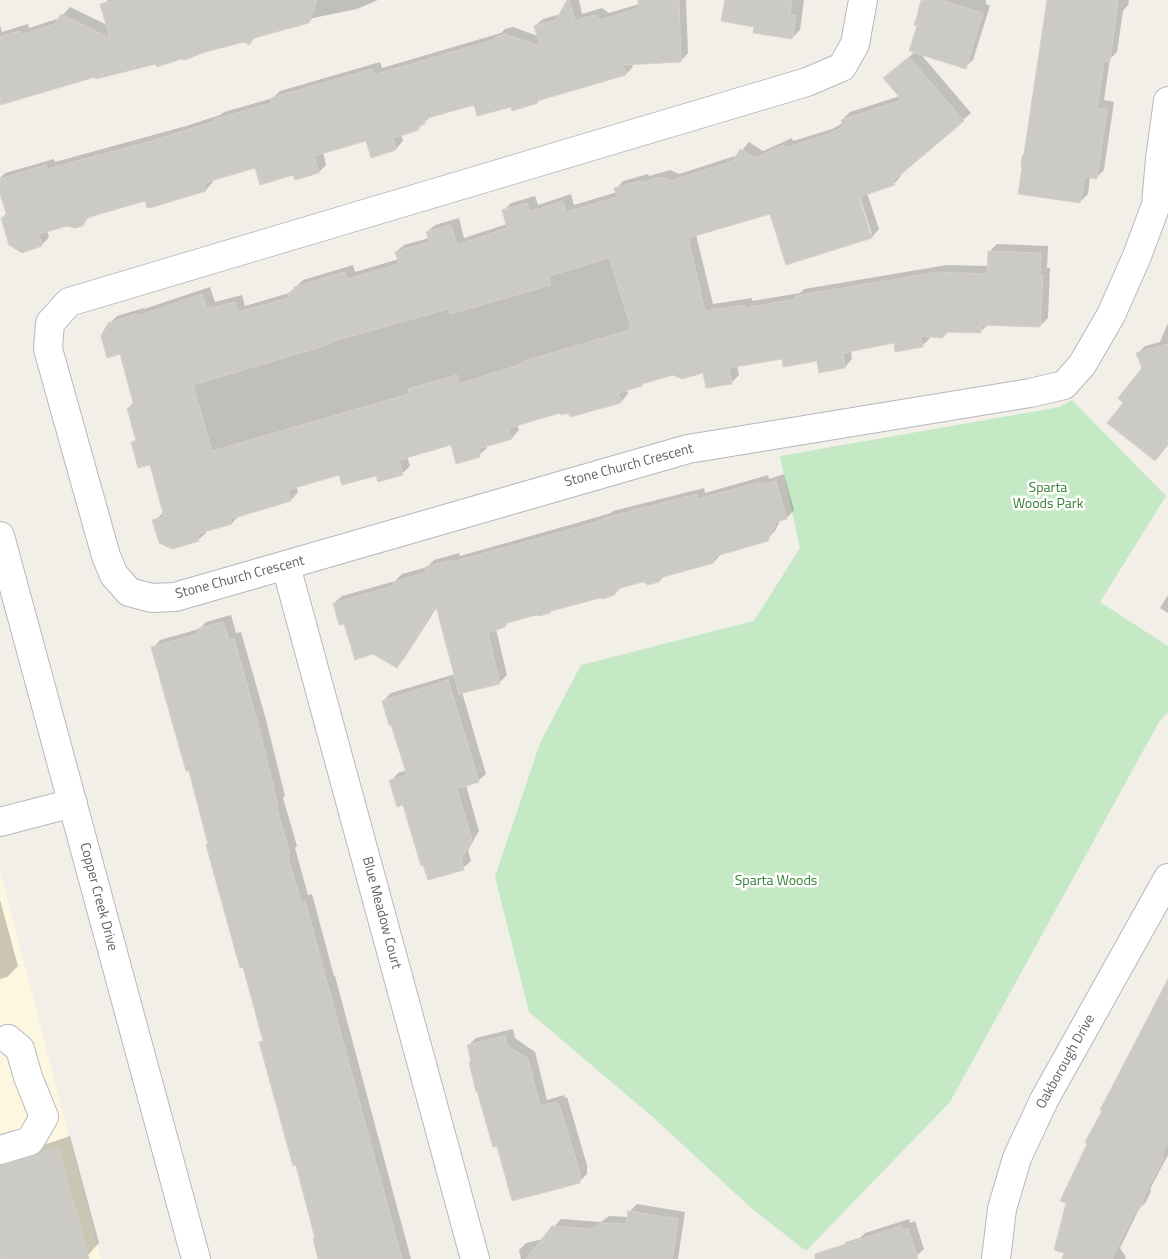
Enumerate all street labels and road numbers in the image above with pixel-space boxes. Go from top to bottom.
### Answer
street label: Stone Church Crescent [563,441,695,491]
street label: Stone Church Crescent [174,553,306,603]
street label: Copper Creek Drive [75,841,121,953]
street label: Blue Meadow Court [358,855,404,971]
street label: Oakborough Drive [1033,1012,1099,1112]

